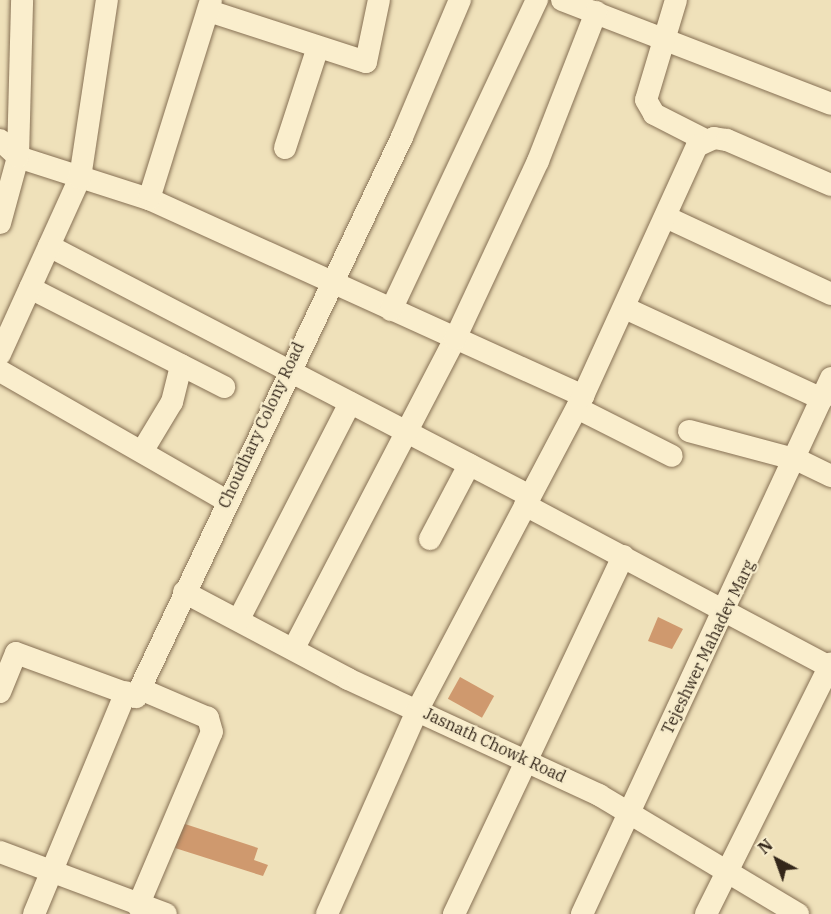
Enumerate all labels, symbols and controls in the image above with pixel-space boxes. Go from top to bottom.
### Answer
street label: Choudhary Colony Road [214,339,308,511]
street label: Tejeshwer Mahadev Marg [657,557,759,737]
street label: Jasnath Chowk Road [421,704,569,786]
north arrow [747,830,807,890]
text: N [754,835,777,858]

